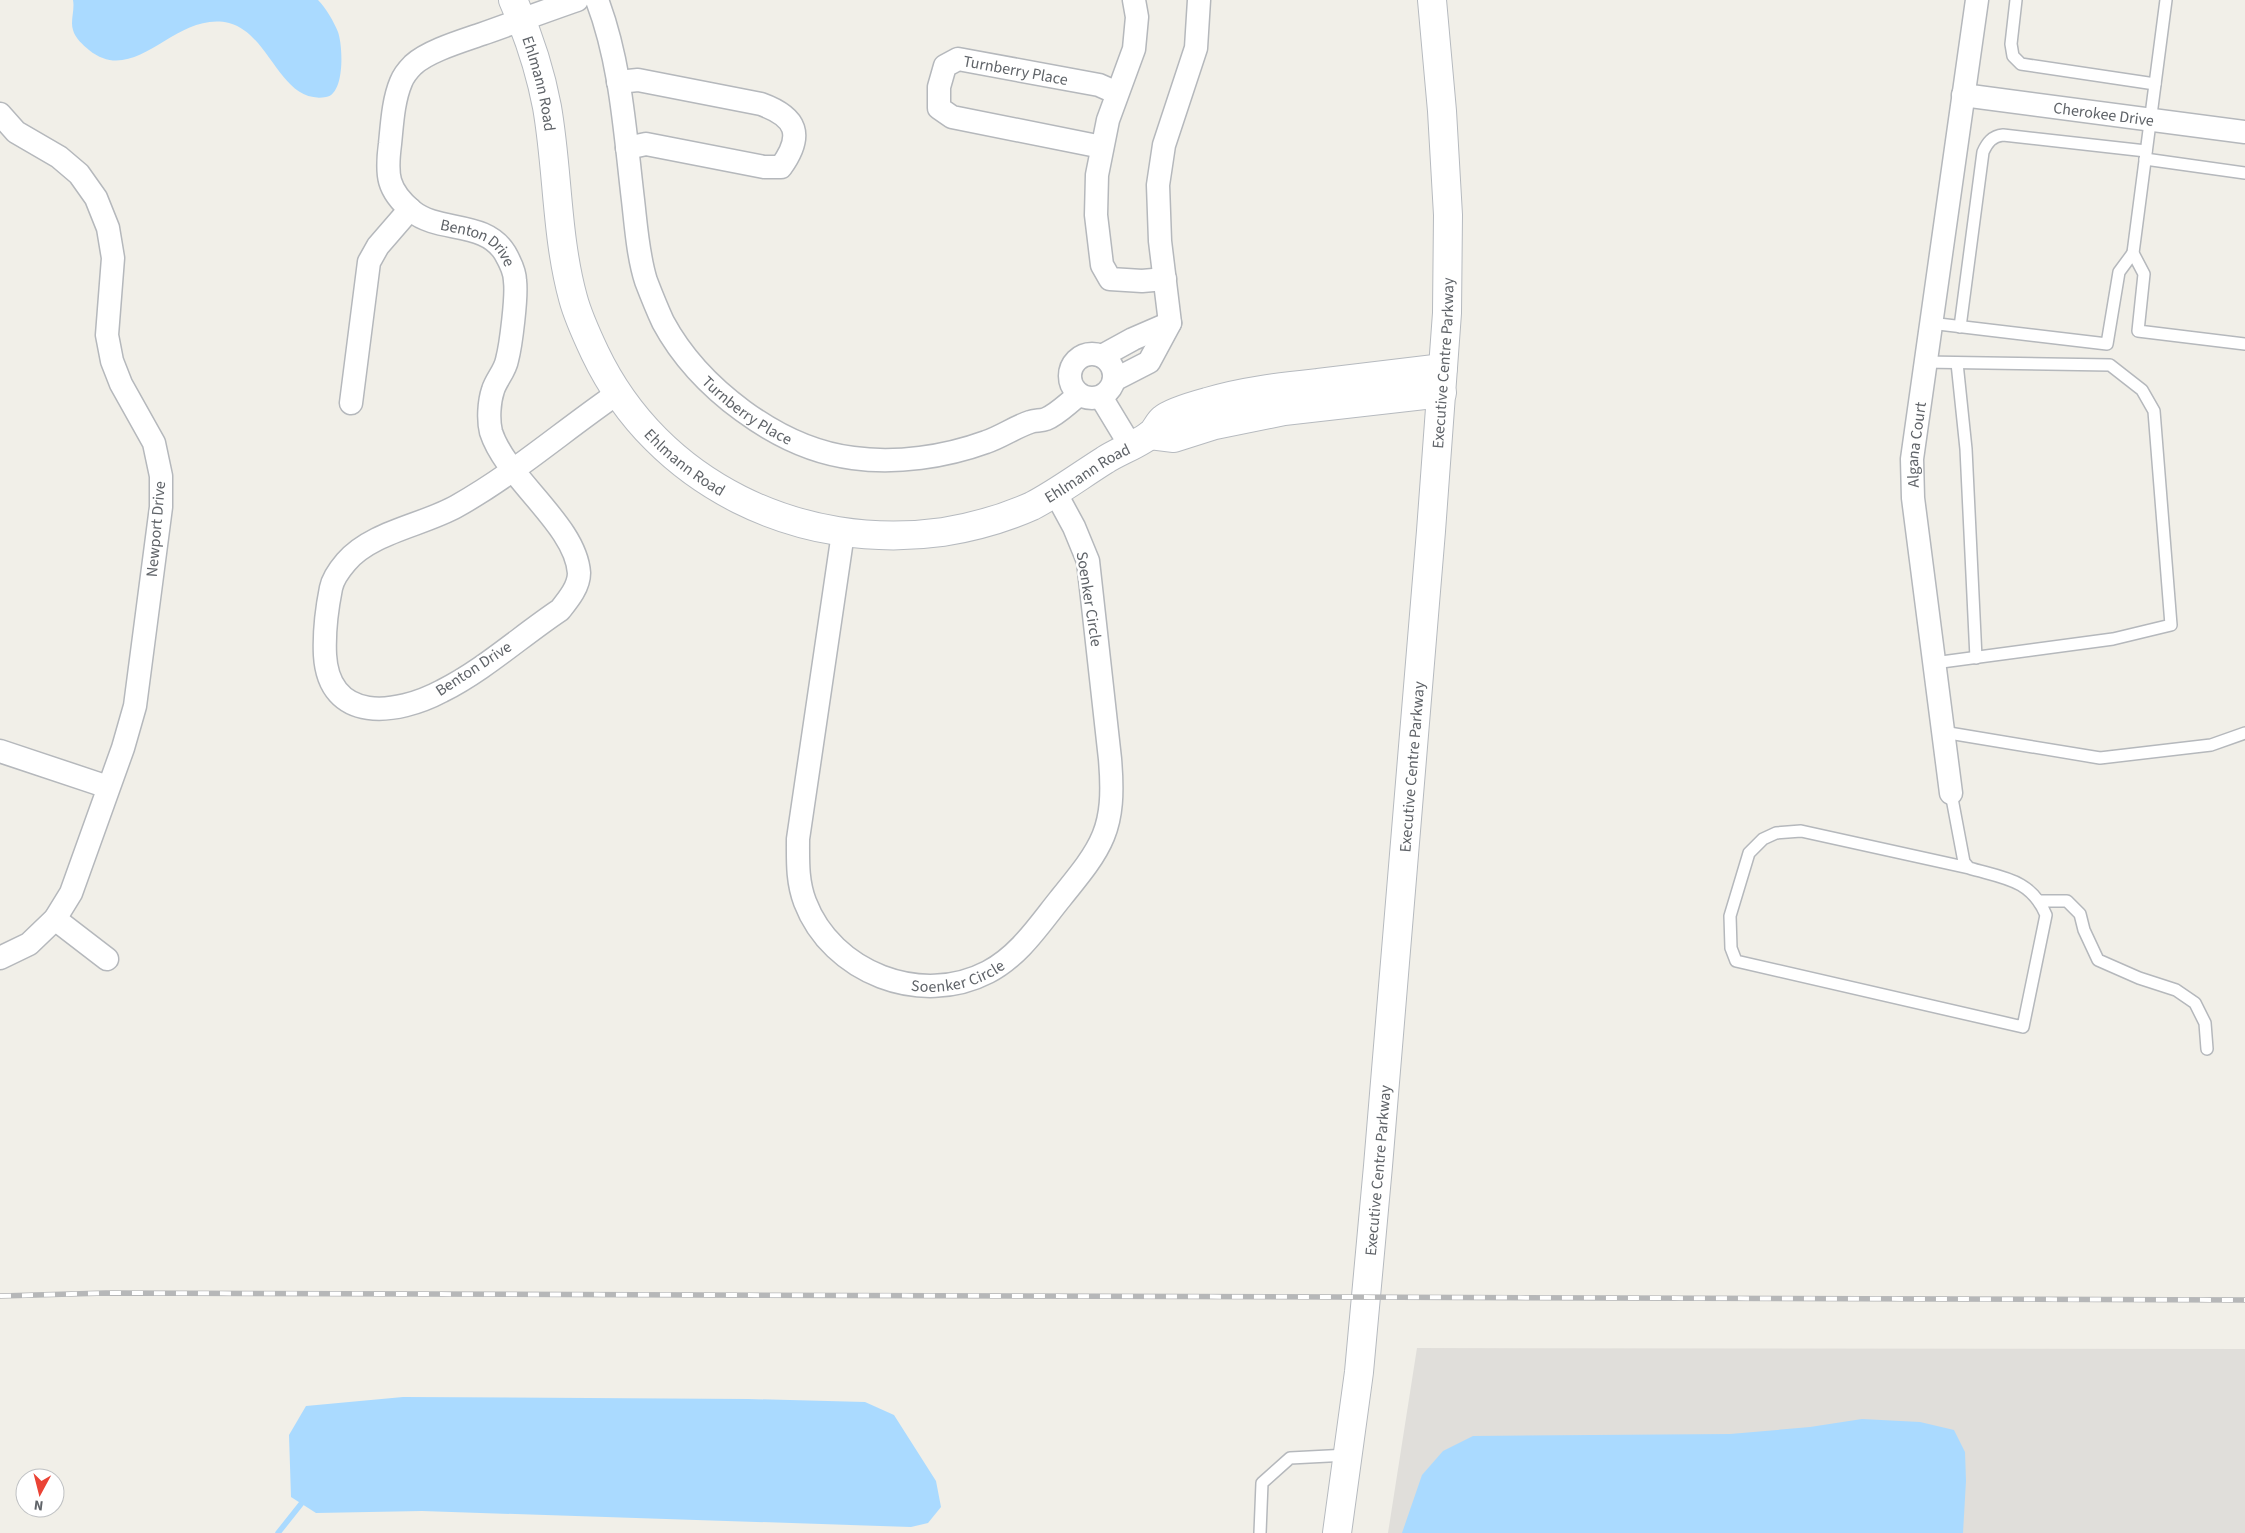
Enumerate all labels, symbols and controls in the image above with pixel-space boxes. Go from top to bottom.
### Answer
street label: Ehlmann Road [516,33,561,133]
street label: Turnberry Place [961,50,1070,91]
street label: Cherokee Drive [2052,97,2155,132]
street label: Benton Drive [438,214,520,270]
street label: Executive Centre Parkway [1427,277,1459,449]
street label: Turnberry Place [697,371,796,451]
street label: Algana Court [1902,400,1932,488]
street label: Ehlmann Road [639,424,729,502]
street label: Ehlmann Road [1040,438,1134,509]
street label: Newport Drive [141,480,171,578]
street label: Soenker Circle [1071,550,1107,648]
street label: Benton Drive [431,636,516,702]
street label: Executive Centre Parkway [1394,680,1430,853]
street label: Soenker Circle [910,955,1009,998]
street label: Executive Centre Parkway [1360,1084,1397,1257]
north arrow [15,1468,65,1518]
text: N [33,1494,44,1515]

